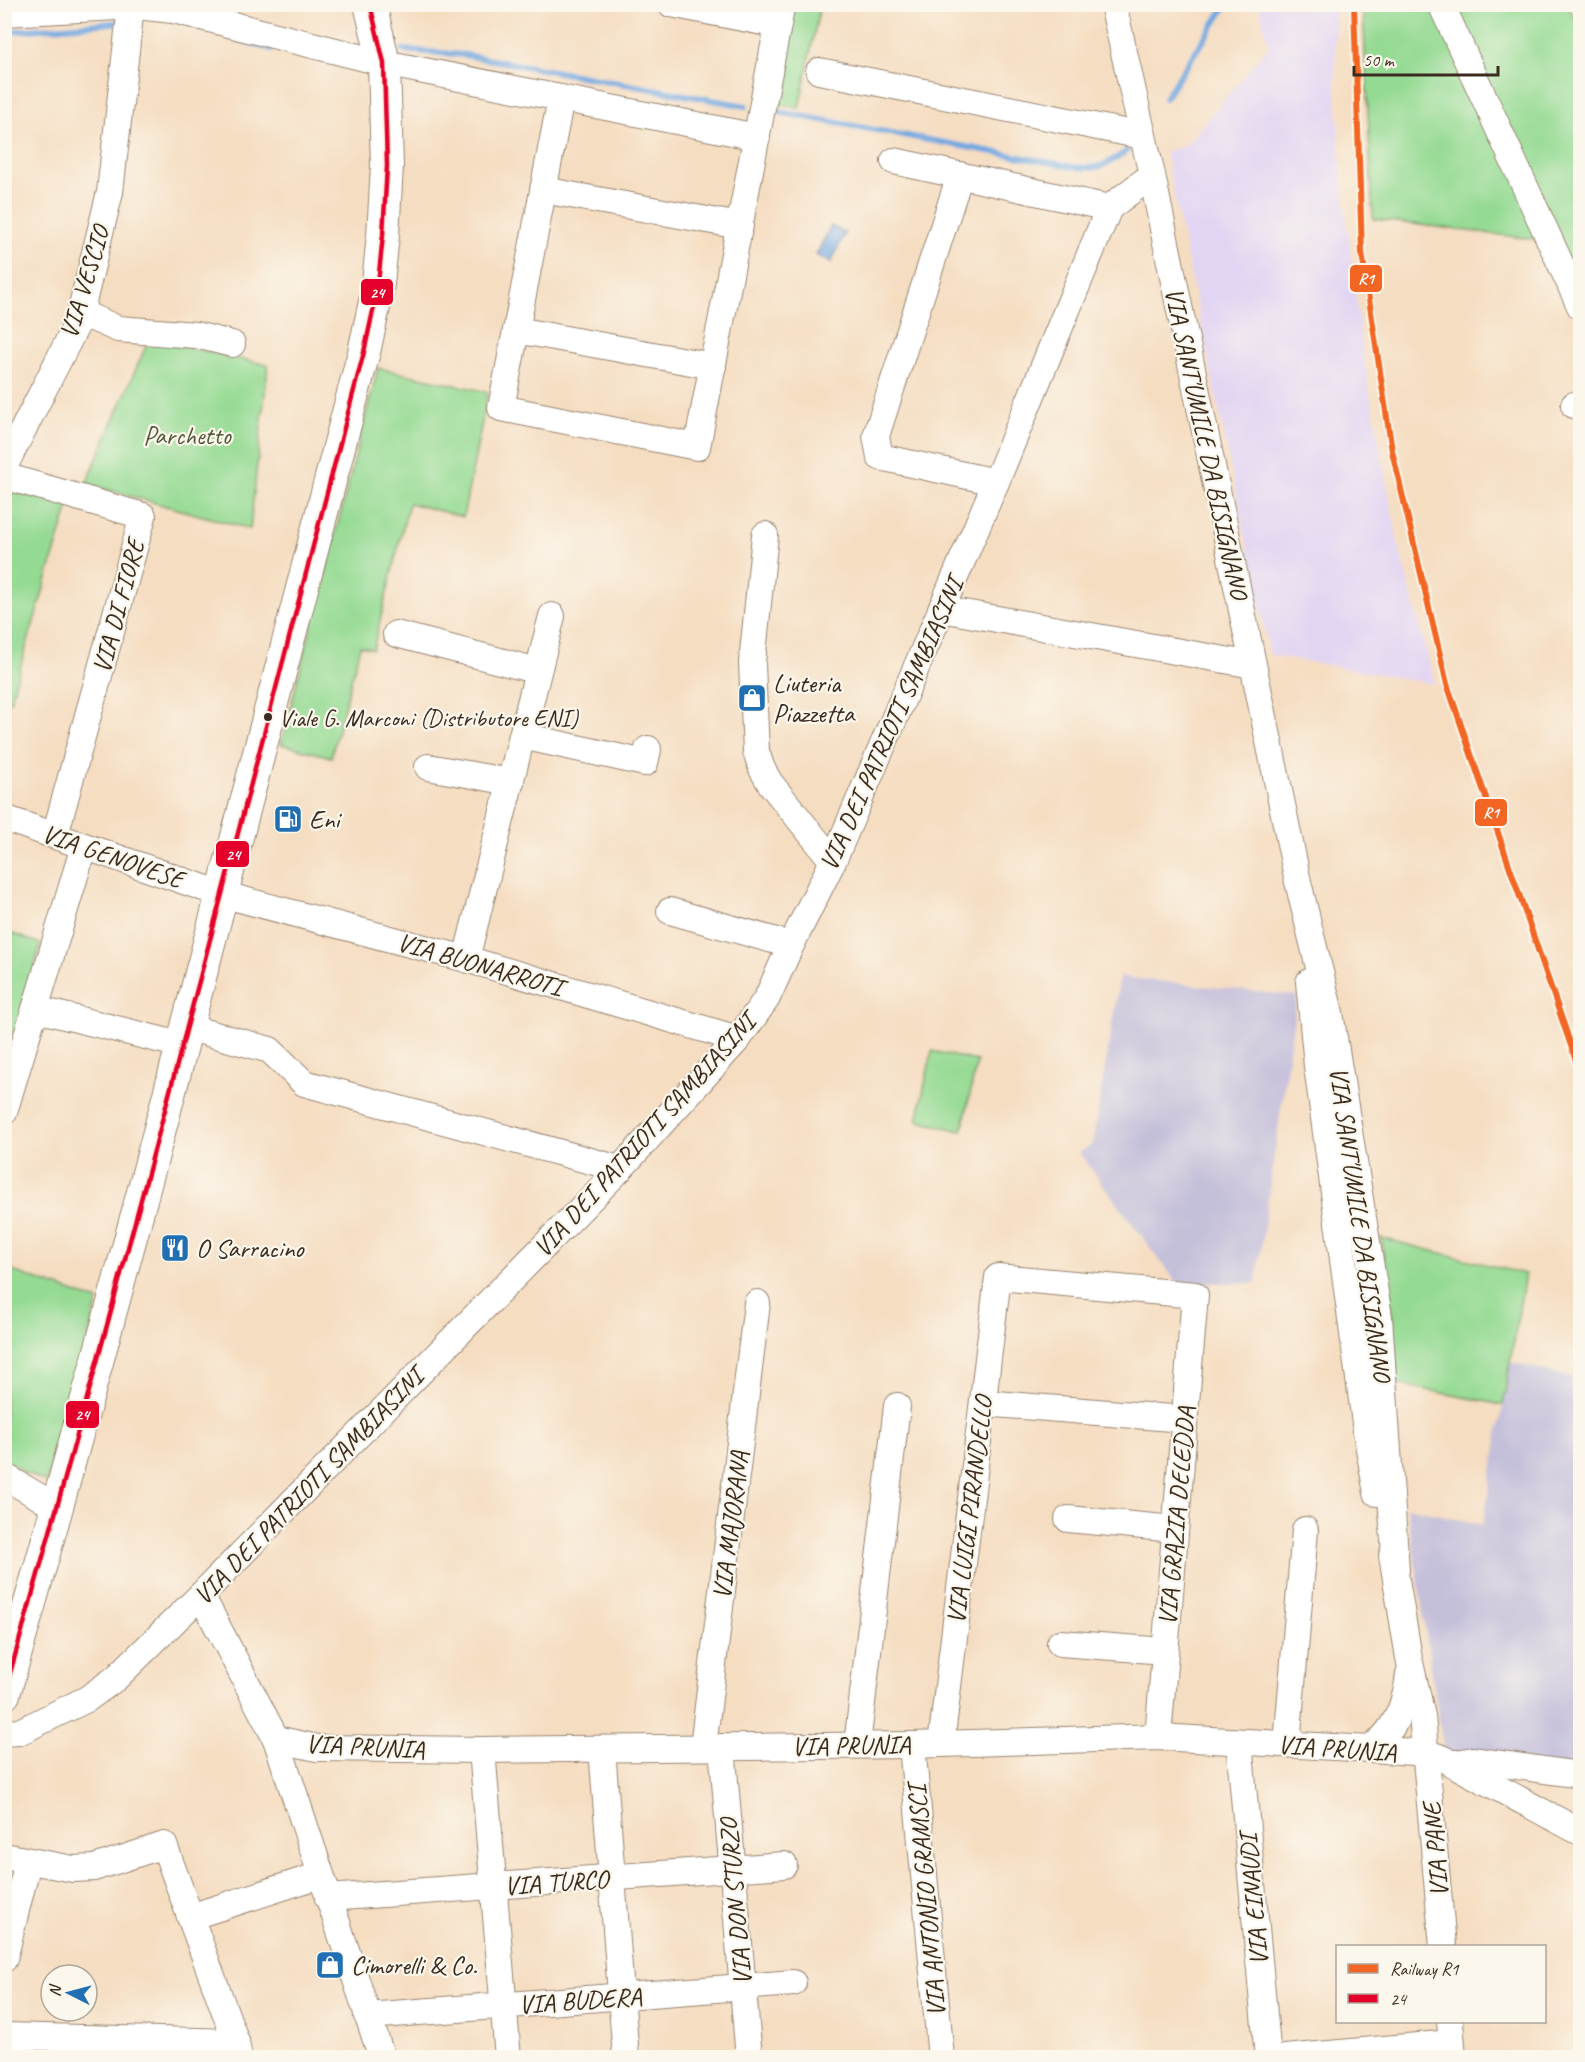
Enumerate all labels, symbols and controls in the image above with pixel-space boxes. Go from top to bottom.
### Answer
scale bar [1354,39,1498,77]
text: 50 m [1363,49,1396,71]
street label: VIA VESCIO [52,219,118,342]
line badge: R1 [1349,264,1383,293]
text: R1 [1358,269,1376,289]
line badge: 24 [360,278,394,306]
text: 24 [370,283,386,303]
street label: VIA SANT'UMILE DA BISIGNANO [1157,285,1256,605]
park label: Parchetto [143,419,233,452]
street label: VIA DI FIORE [85,532,153,677]
street label: VIA DEI PATRIOTI SAMBIASINI [812,568,973,875]
place label: Liuteria Piazzetta [773,667,856,730]
shop icon: Liuteria Piazzetta [736,682,768,714]
place label: Viale G. Marconi (Distributore ENI) [279,703,579,733]
marker: Viale G. Marconi (Distributore ENI) [262,711,274,723]
line badge: R1 [1474,798,1508,827]
fuel station icon: Eni [272,803,304,835]
place label: Eni [309,803,342,836]
text: R1 [1483,803,1501,823]
street label: VIA GENOVESE [38,817,191,897]
line badge: 24 [215,840,250,868]
text: 24 [226,845,242,865]
street label: VIA BUONARROTI [394,925,572,1005]
street label: VIA DEI PATRIOTI SAMBIASINI [526,1003,766,1264]
street label: VIA SANT'UMILE DA BISIGNANO [1322,1065,1399,1386]
restaurant icon: O Sarracino [159,1232,191,1264]
place label: O Sarracino [196,1232,305,1265]
street label: VIA DEI PATRIOTI SAMBIASINI [187,1357,434,1612]
street label: VIA LUIGI PIRANDELLO [939,1391,1000,1626]
line badge: 24 [65,1400,100,1429]
street label: VIA GRAZIA DELEDDA [1151,1404,1203,1627]
text: 24 [75,1405,91,1425]
street label: VIA MAJORANA [705,1448,756,1601]
street label: VIA PRUNIA [305,1727,426,1766]
street label: VIA PRUNIA [791,1728,912,1763]
street label: VIA PRUNIA [1277,1728,1398,1769]
street label: VIA ANTONIO GRAMSCI [899,1778,953,2018]
street label: VIA PANE [1415,1798,1456,1898]
street label: VIA DON STURZO [712,1814,759,1987]
street label: VIA EINAUDI [1231,1827,1276,1967]
street label: VIA TURCO [503,1862,612,1903]
legend [1336,1945,1546,2023]
shop icon: Cimorelli & Co. [314,1949,346,1981]
place label: Cimorelli & Co. [351,1949,478,1982]
text: Railway R1 [1390,1958,1460,1980]
north arrow [39,1963,99,2023]
street label: VIA BUDERA [517,1980,644,2021]
text: N [45,1982,66,1998]
text: 24 [1390,1988,1408,2010]

